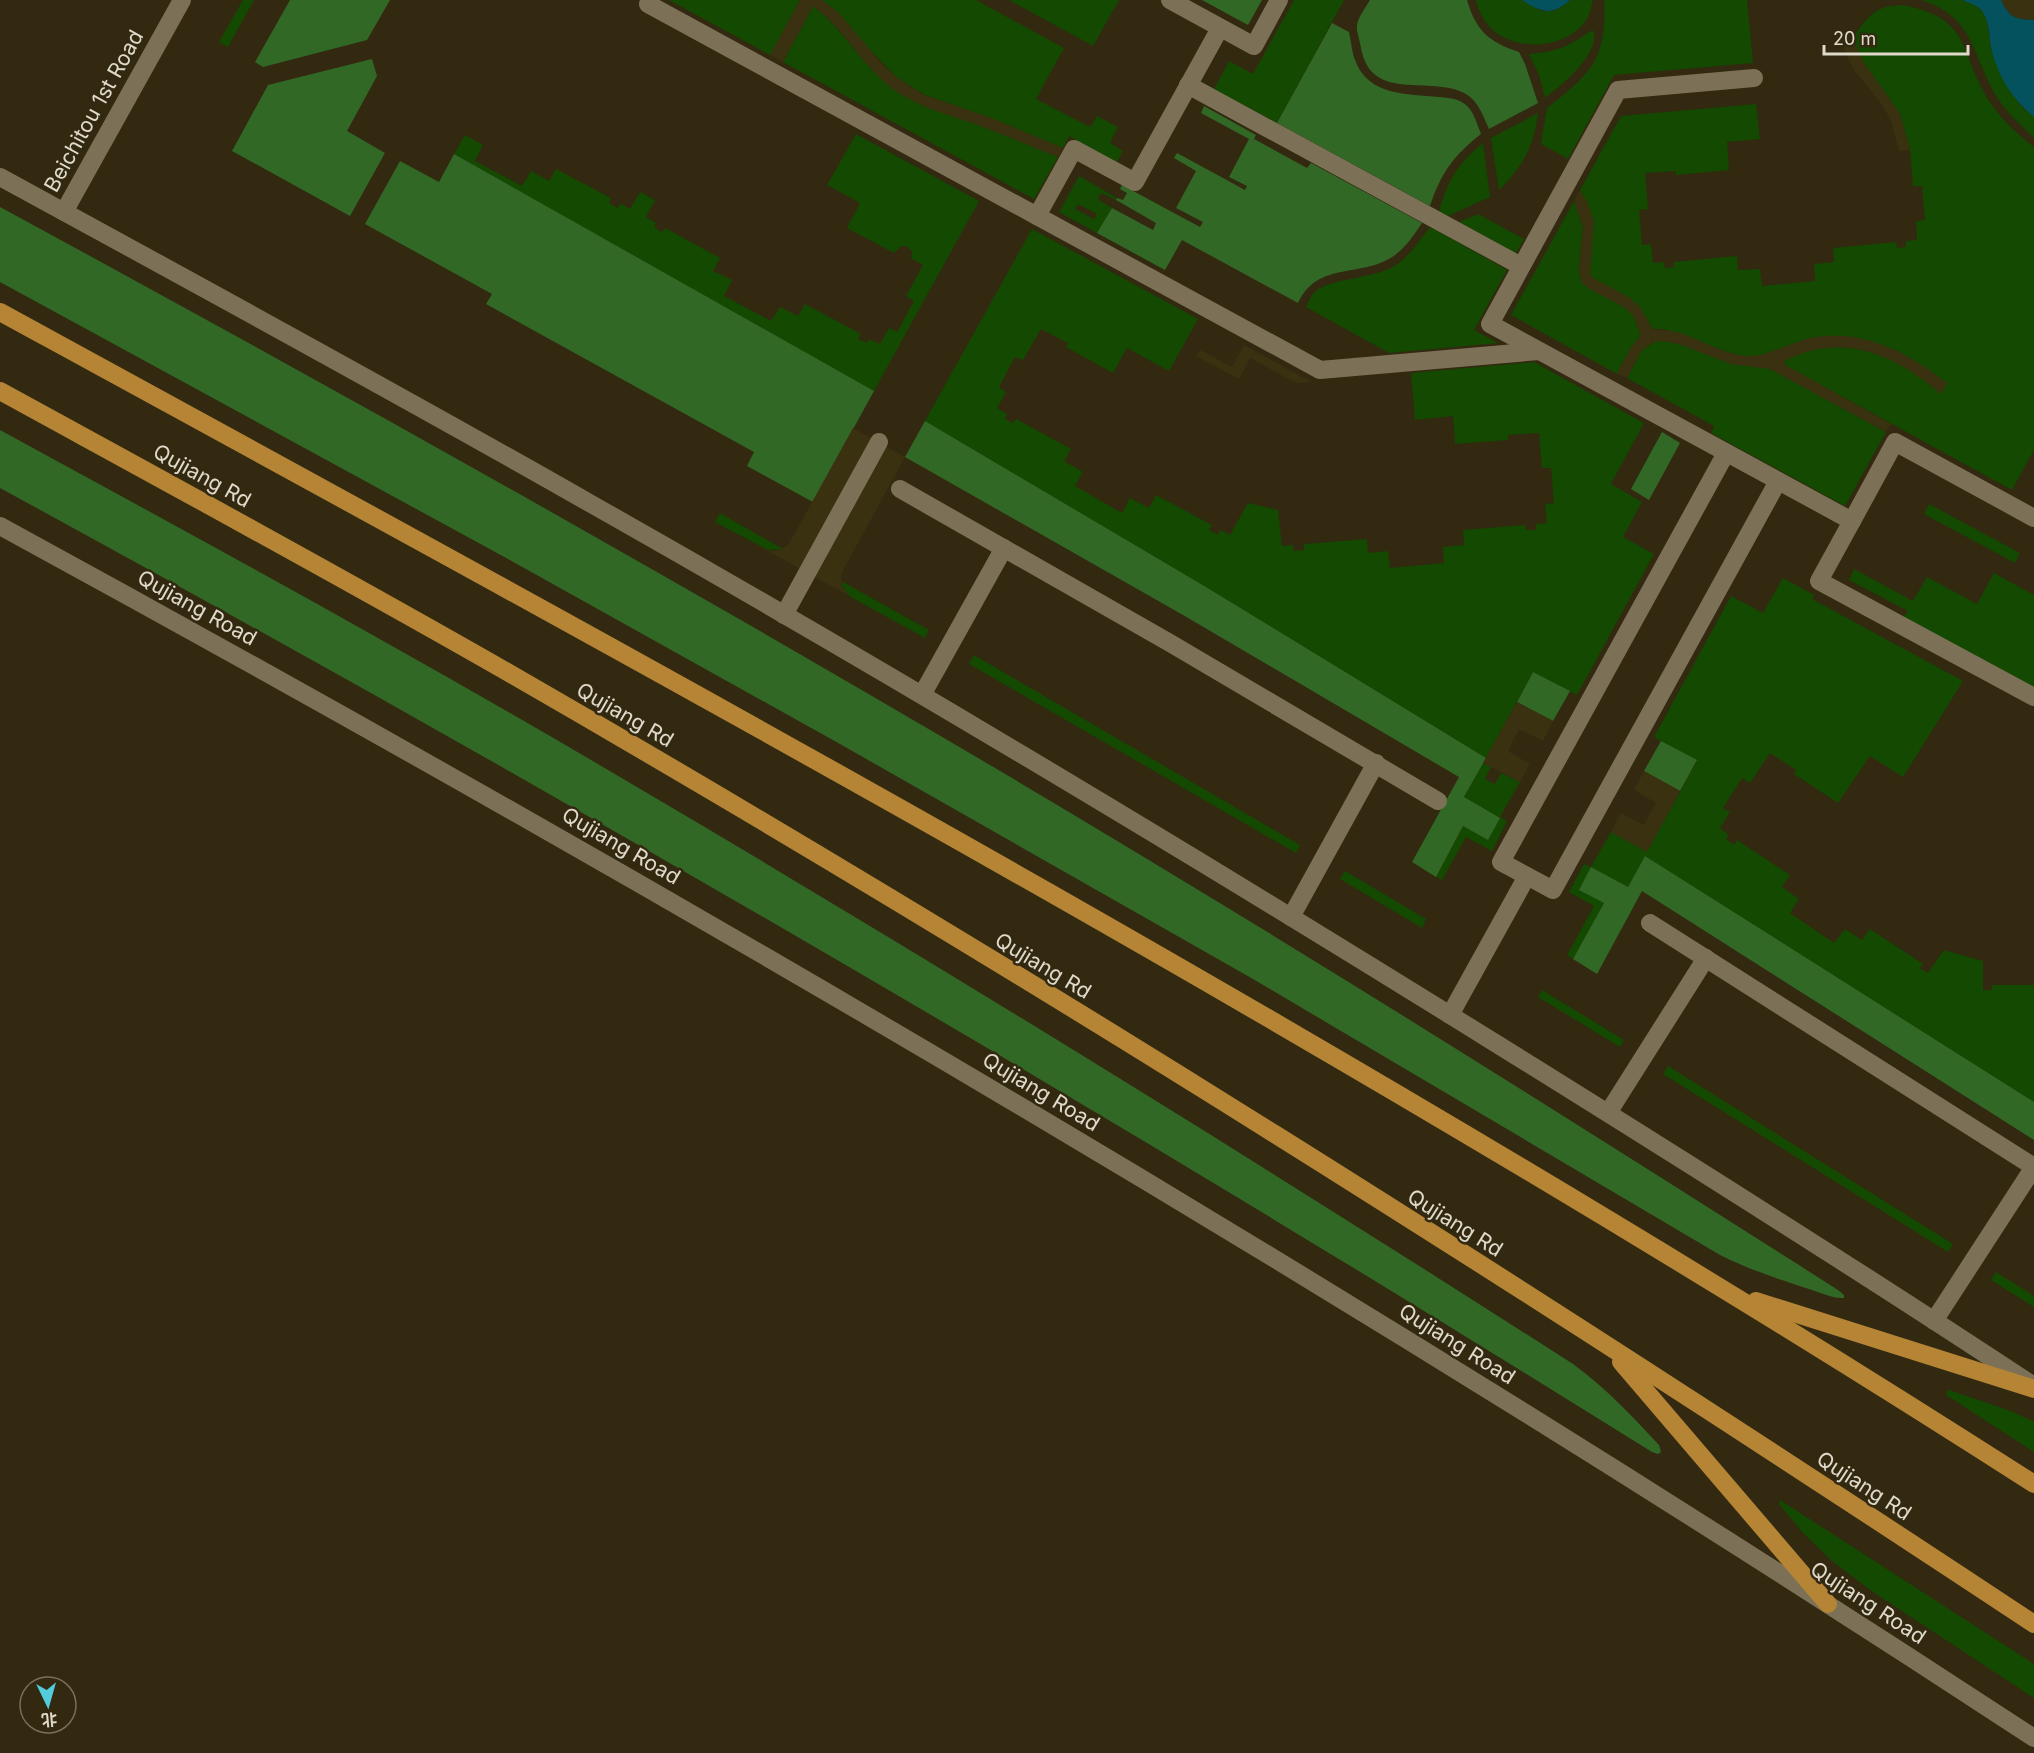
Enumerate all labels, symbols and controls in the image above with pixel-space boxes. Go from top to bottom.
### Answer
scale bar [1824,18,1968,56]
street label: Beichitou 1st Road [39,25,148,196]
text: 20 m [1833,28,1876,49]
street label: Qujiang Rd [149,439,255,513]
street label: Qujiang Road [133,565,261,651]
street label: Qujiang Rd [572,677,678,752]
street label: Qujiang Road [558,802,685,889]
street label: Qujiang Rd [991,927,1096,1004]
street label: Qujiang Road [978,1047,1104,1136]
street label: Qujiang Rd [1403,1183,1508,1262]
street label: Qujiang Road [1395,1298,1520,1389]
street label: Qujiang Rd [1812,1446,1916,1525]
street label: Qujiang Road [1806,1556,1931,1649]
north arrow [18,1675,78,1735]
text: 北 [40,1709,58,1731]

